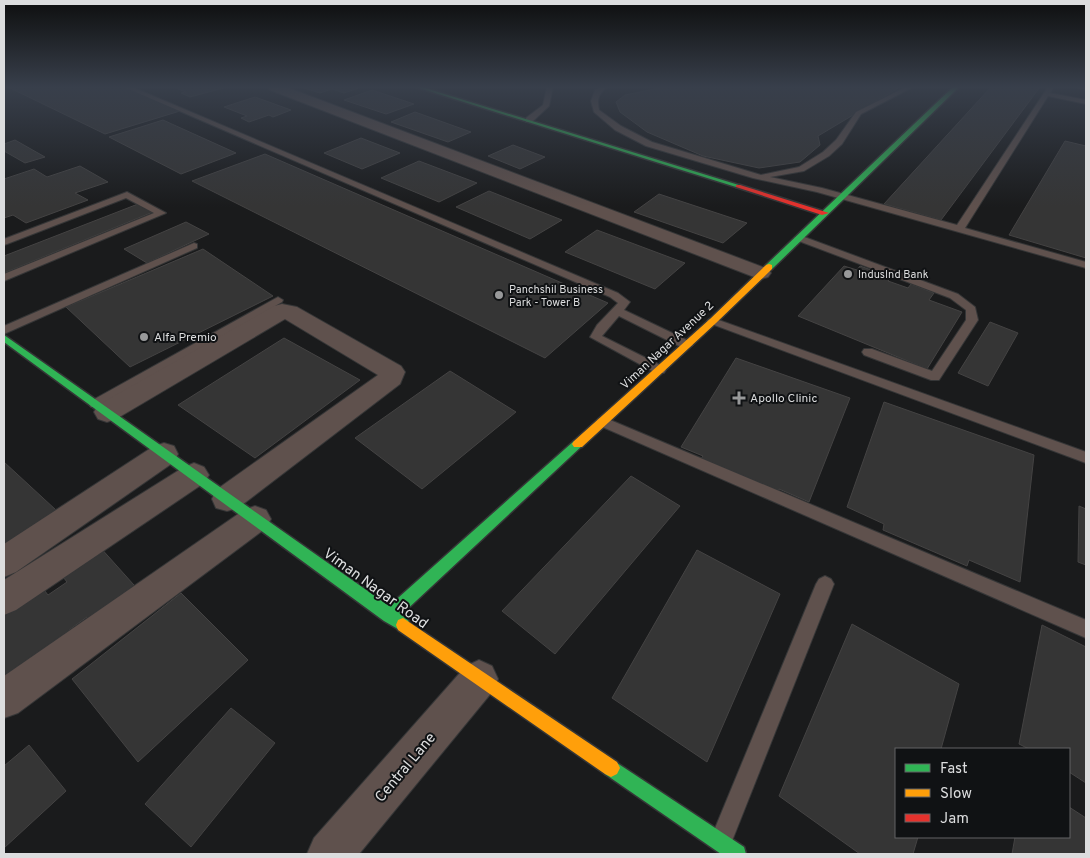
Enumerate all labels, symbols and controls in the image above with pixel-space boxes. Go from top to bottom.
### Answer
marker: IndusInd Bank [842,268,854,280]
place label: IndusInd Bank [858,268,929,282]
place label: Panchshil Business Park - Tower B [509,283,603,310]
marker: Panchshil Business Park - Tower B [493,289,505,301]
street label: Viman Nagar Avenue 2 [617,298,718,393]
place label: Alfa Premio [154,330,217,346]
marker: Alfa Premio [138,331,150,343]
marker: Apollo Clinic [732,391,746,405]
place label: Apollo Clinic [750,391,817,407]
street label: Viman Nagar Road [319,545,431,634]
street label: Central Lane [371,729,441,807]
legend [895,748,1070,838]
text: Fast [940,760,968,779]
text: Slow [940,785,972,804]
text: Jam [940,810,969,829]

